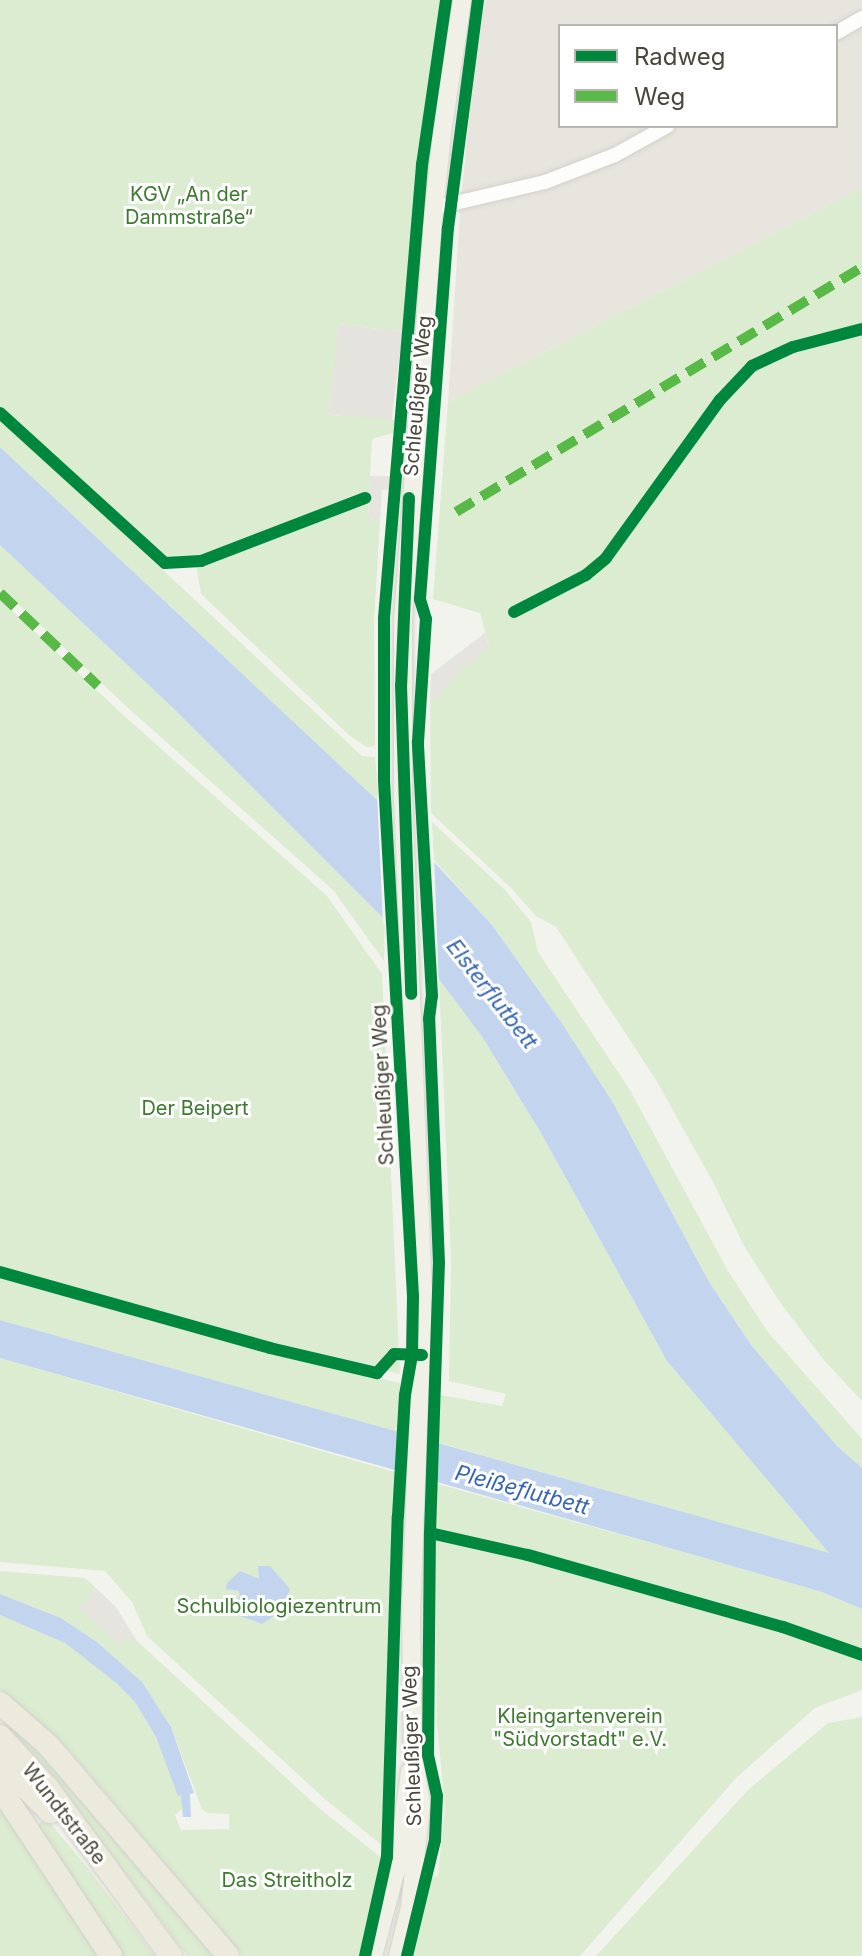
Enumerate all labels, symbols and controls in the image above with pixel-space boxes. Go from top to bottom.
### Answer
legend [558,24,838,128]
text: Radweg [634,42,725,71]
text: Weg [634,82,685,111]
park label: KGV „An der Dammstraße“ [125,182,253,229]
street label: Schleußiger Weg [399,315,437,477]
water label: Elsterflutbett [441,934,543,1054]
street label: Schleußiger Weg [367,1004,399,1166]
park label: Der Beipert [141,1096,249,1120]
water label: Pleißeflutbett [452,1459,592,1521]
park label: Schulbiologiezentrum [177,1594,381,1618]
street label: Schleußiger Weg [397,1665,427,1827]
park label: Kleingartenverein "Südvorstadt" e.V. [493,1705,667,1752]
street label: Wundtstraße [17,1759,111,1869]
park label: Das Streitholz [221,1868,353,1892]

